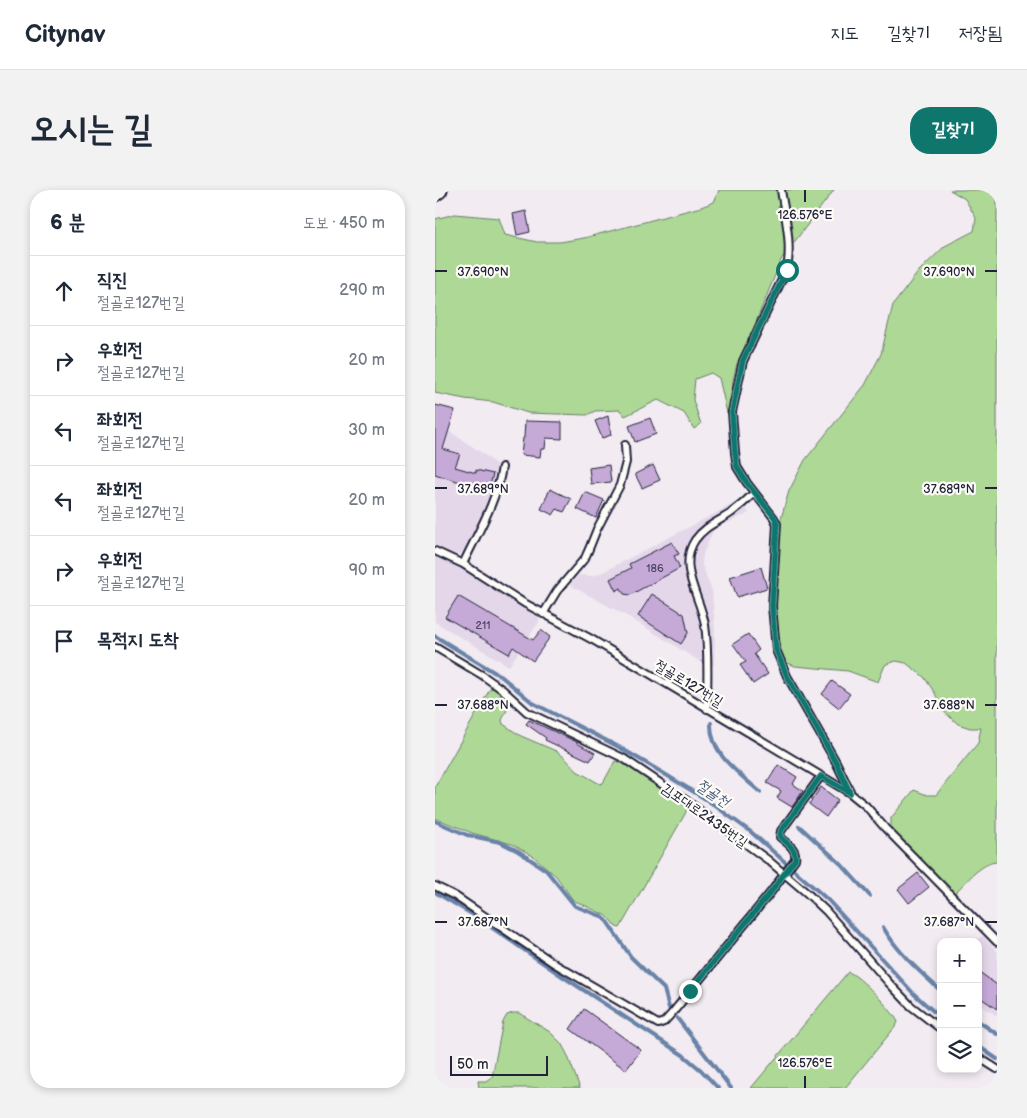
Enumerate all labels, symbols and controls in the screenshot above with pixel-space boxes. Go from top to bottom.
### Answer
text: Citynav [25,20,106,49]
text: 지도 [830,23,859,44]
text: 길찾기 [887,23,931,44]
text: 저장됨 [959,23,1002,44]
button: 길찾기 [910,107,997,154]
text: 오시는 길 [30,108,152,151]
text: 126.576°E [778,208,832,223]
text: 6 분 [50,210,85,235]
text: 도보 · 450 m [303,214,385,233]
route start [776,259,799,282]
text: 37.690°N [457,265,509,280]
text: 37.690°N [923,265,975,280]
text: 직진 [97,269,128,292]
icon: ahead [50,277,78,305]
text: 290 m [339,281,385,300]
text: 절골로127번길 [97,294,185,313]
text: 우회전 [97,339,143,362]
icon: right [50,347,78,375]
text: 20 m [349,351,385,370]
text: 절골로127번길 [97,364,185,383]
text: 좌회전 [97,409,143,432]
icon: left [50,417,78,445]
text: 30 m [348,421,385,440]
text: 절골로127번길 [97,434,185,453]
text: 좌회전 [97,479,143,502]
text: 37.689°N [457,482,509,497]
text: 37.689°N [923,482,975,497]
icon: left [50,487,78,515]
text: 20 m [349,491,385,510]
text: 절골로127번길 [97,504,185,523]
text: 우회전 [97,549,143,572]
icon: right [50,557,78,585]
text: 90 m [349,561,385,580]
house number: 186 [646,562,664,575]
text: 절골로127번길 [97,574,185,593]
house number: 211 [476,619,490,632]
icon: arrive [50,627,78,655]
text: 목적지 도착 [97,629,179,652]
street label: 절골로127번길 [651,656,727,711]
text: 37.688°N [457,698,509,713]
text: 37.688°N [923,698,975,713]
water label: 절골천 [692,775,735,812]
street label: 김포대로2435번길 [659,780,751,852]
text: 37.687°N [458,915,508,930]
text: 37.687°N [924,915,974,930]
map controls [937,938,982,1073]
button: + [937,938,982,983]
route end [679,980,702,1003]
button: − [937,983,982,1028]
button: layers [937,1028,982,1073]
scale bar [450,1053,547,1076]
text: 50 m [457,1056,489,1073]
text: 126.576°E [778,1056,832,1071]

